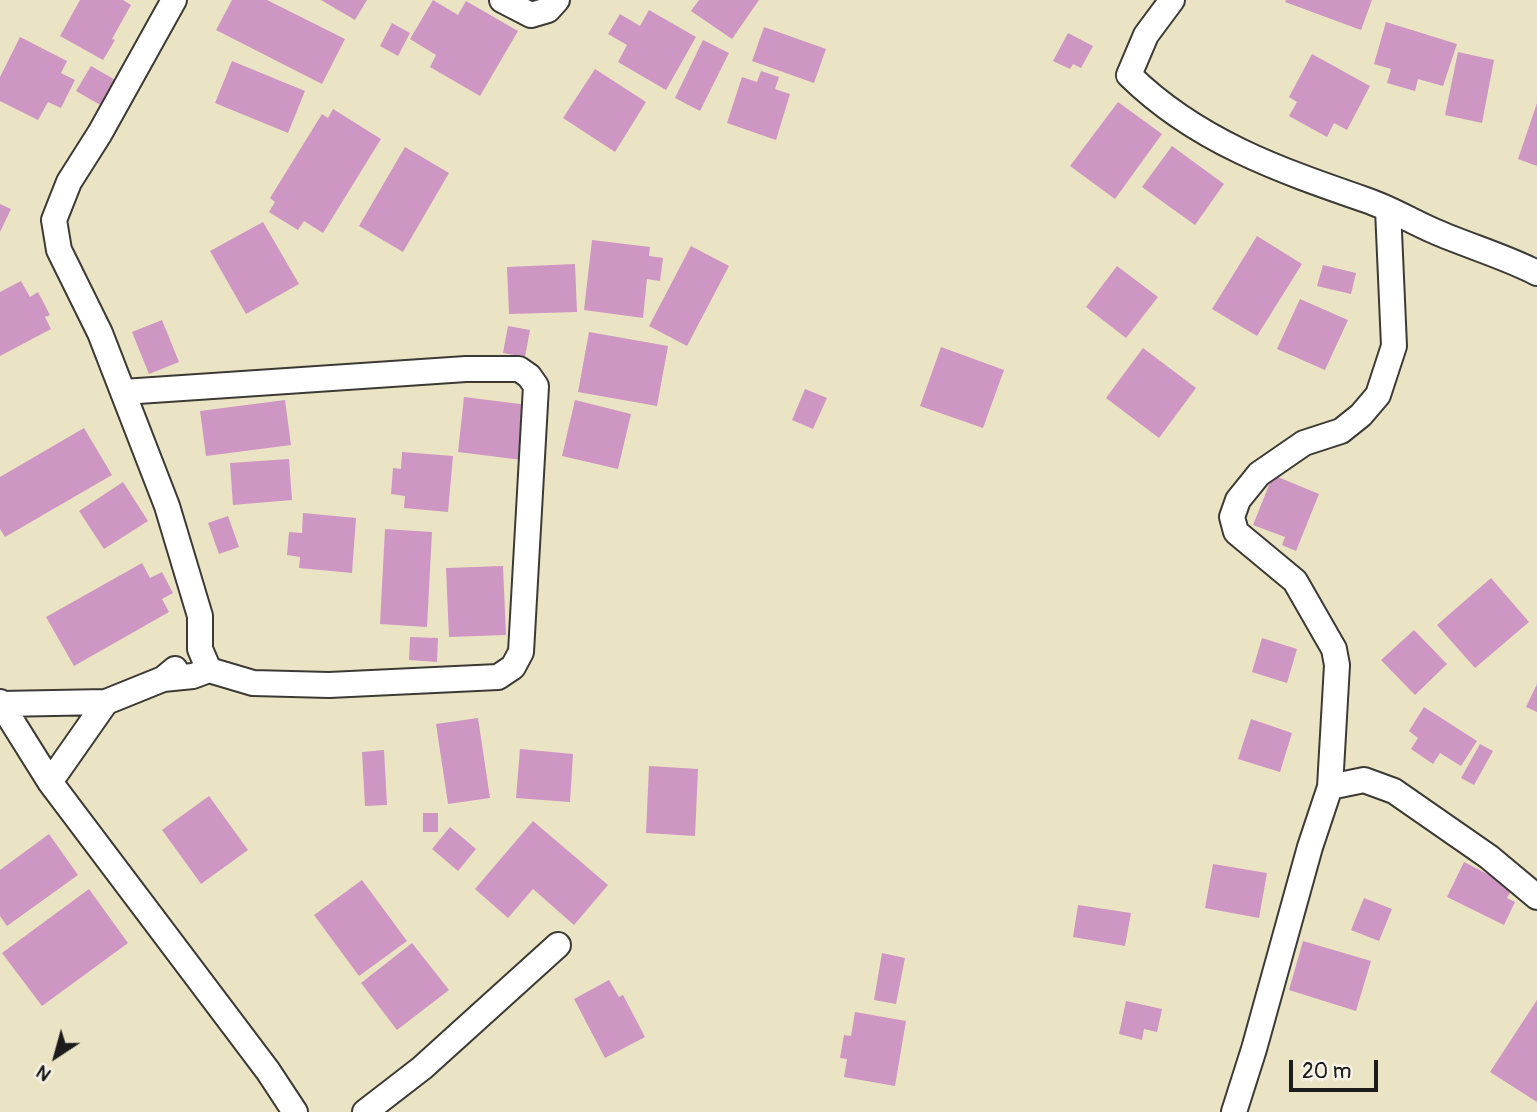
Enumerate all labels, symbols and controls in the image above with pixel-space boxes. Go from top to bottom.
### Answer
north arrow [21,1021,91,1091]
scale bar [1292,1046,1381,1090]
text: 20 m [1302,1058,1351,1085]
text: N [31,1060,56,1086]

